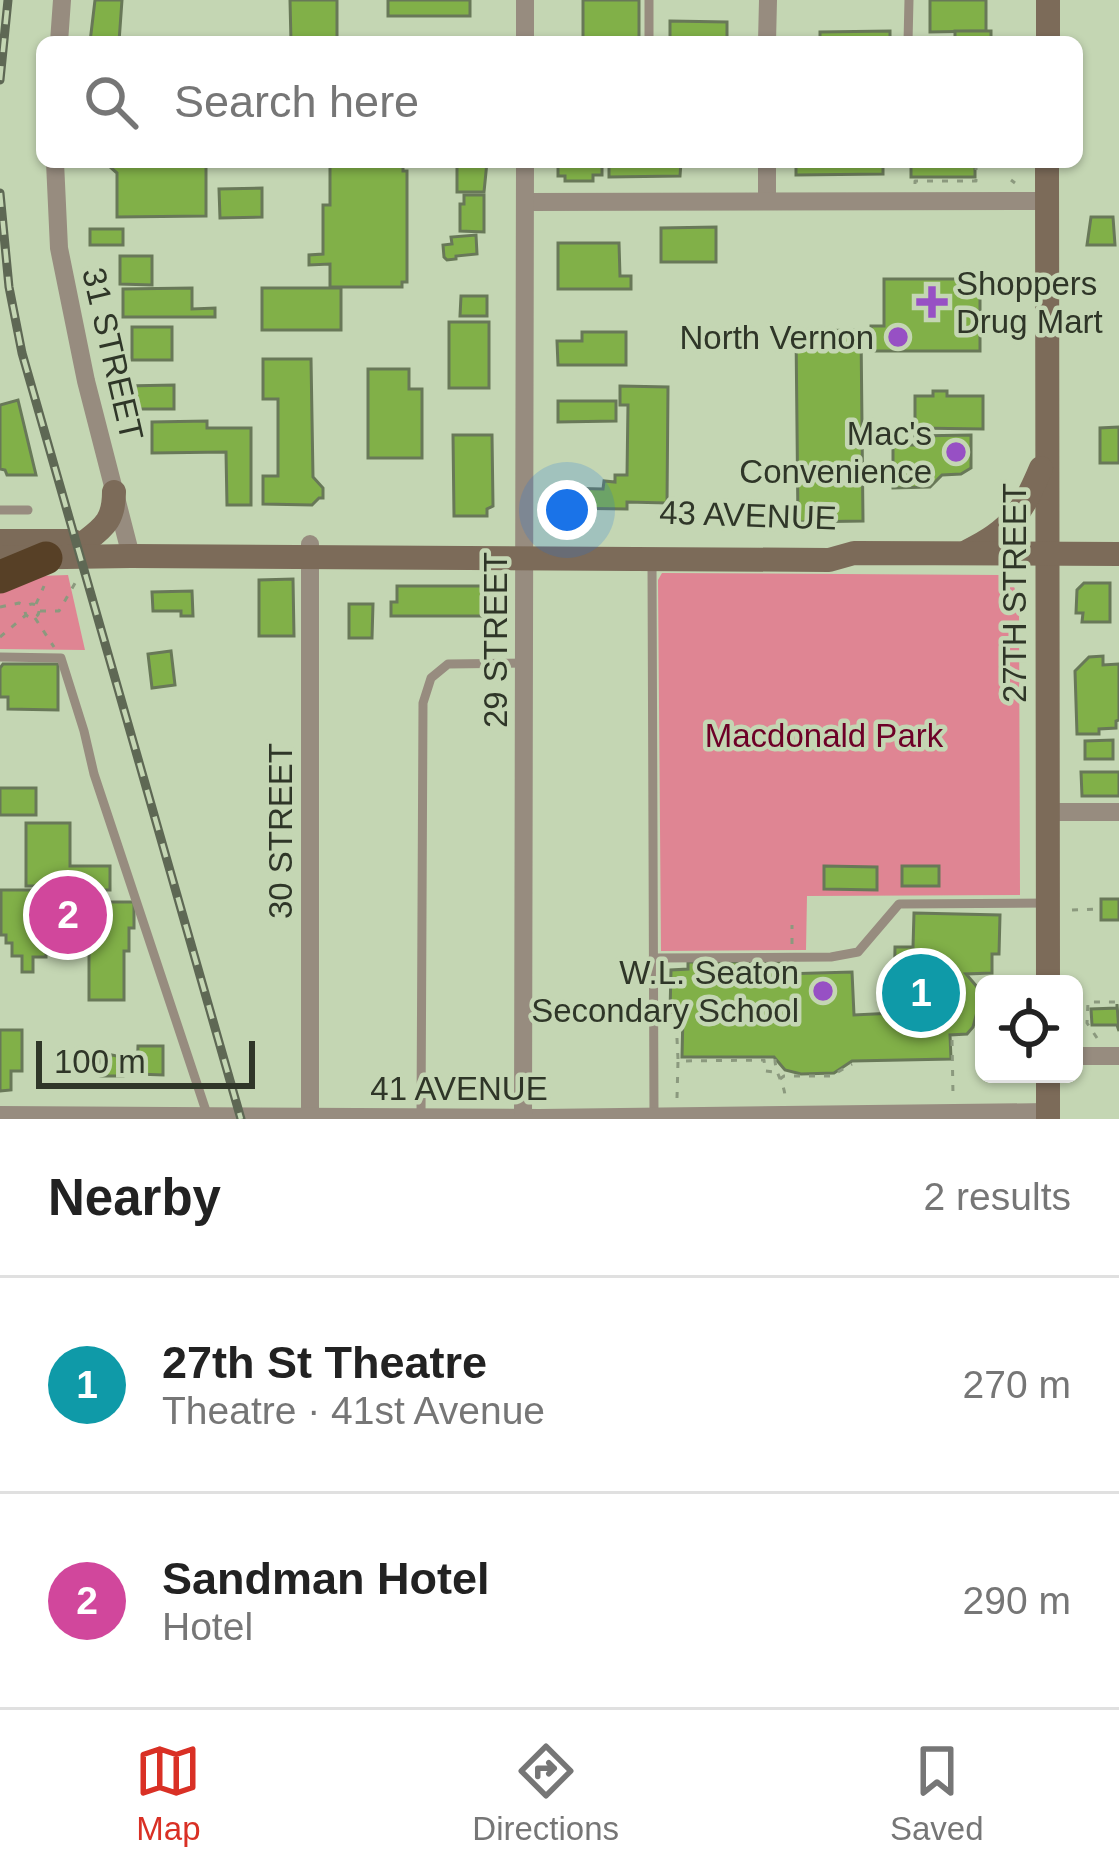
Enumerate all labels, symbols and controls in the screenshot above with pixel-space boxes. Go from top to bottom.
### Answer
search box [36,36,1083,168]
icon: search [78,69,144,135]
text: Search here [174,76,419,127]
street label: 31 STREET [75,264,151,444]
place label: Shoppers Drug Mart [956,265,1103,340]
marker: Shoppers Drug Mart [919,289,945,315]
place label: North Vernon [680,319,874,356]
marker: North Vernon [885,324,911,350]
place label: Mac's Convenience [739,415,932,490]
marker: Mac's Convenience [943,439,969,465]
your location [537,480,597,540]
street label: 27TH STREET [996,483,1033,703]
street label: 43 AVENUE [659,493,837,537]
street label: 29 STREET [477,552,514,728]
park label: Macdonald Park [705,717,944,754]
street label: 30 STREET [262,743,299,919]
pin: 2 [29,870,107,960]
pin: 1 [882,948,960,1038]
place label: W.L. Seaton Secondary School [531,954,799,1029]
map controls [975,975,1083,1083]
button: locate [975,975,1083,1083]
marker: W.L. Seaton Secondary School [810,978,836,1004]
scale bar [36,1035,255,1088]
text: 100 m [54,1043,146,1080]
street label: 41 AVENUE [370,1070,548,1107]
text: Nearby [48,1169,221,1226]
text: 2 results [924,1175,1071,1218]
text: 27th St Theatre [162,1337,487,1388]
text: 1 [76,1363,98,1406]
text: 270 m [963,1363,1071,1406]
text: Theatre · 41st Avenue [162,1389,545,1432]
text: Sandman Hotel [162,1553,490,1604]
text: 2 [76,1579,98,1622]
text: 290 m [963,1579,1071,1622]
text: Hotel [162,1605,253,1648]
tab: Map [135,1738,201,1848]
tab: Directions [472,1738,619,1848]
tab: Saved [890,1738,984,1848]

